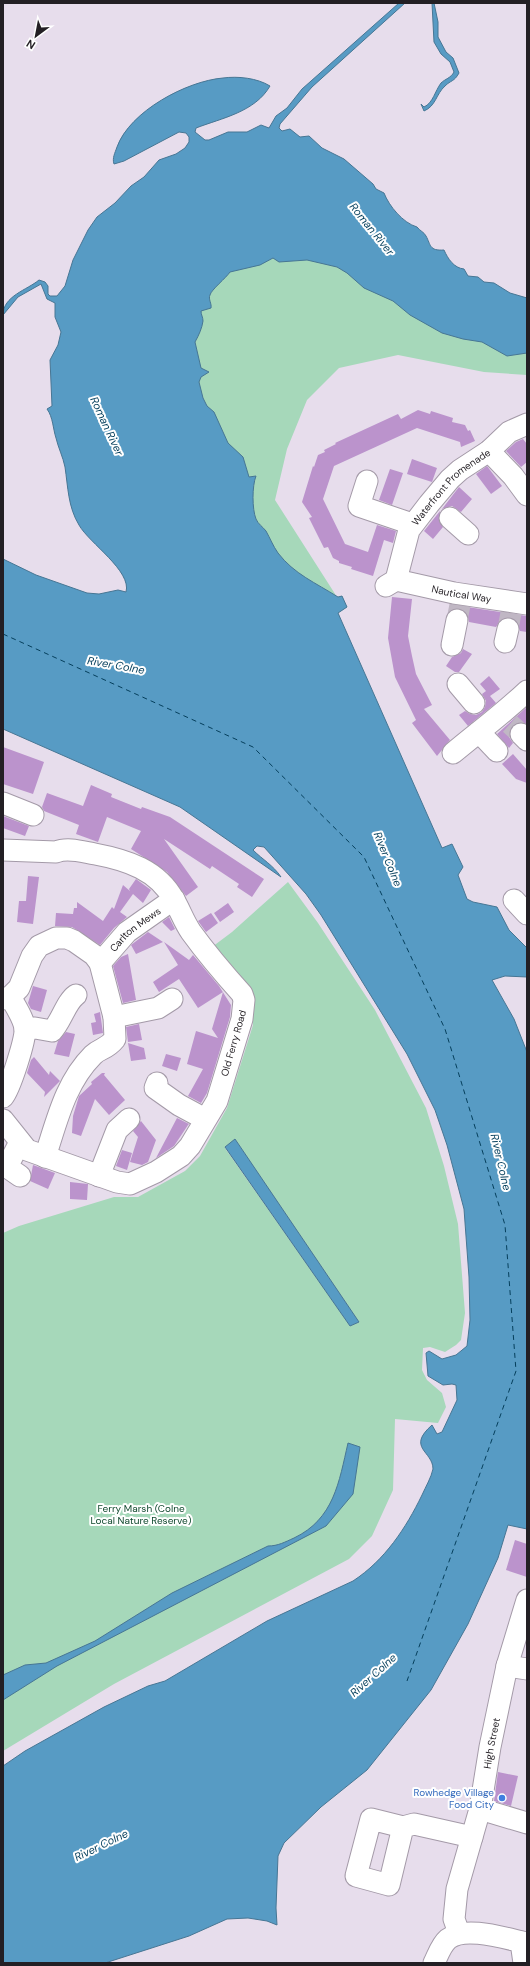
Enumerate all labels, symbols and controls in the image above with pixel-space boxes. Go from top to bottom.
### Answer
north arrow [16,16,56,56]
text: N [24,36,38,53]
water label: Roman River [347,200,398,259]
water label: Roman River [87,394,127,459]
street label: Waterfront Promenade [409,446,493,528]
street label: Nautical Way [430,582,493,606]
water label: River Colne [86,653,146,677]
water label: River Colne [371,830,405,888]
street label: Carlton Mews [107,904,163,955]
street label: Old Ferry Road [218,1008,249,1078]
water label: River Colne [488,1132,514,1192]
park label: Ferry Marsh (Colne Local Nature Reserve) [91,1502,192,1527]
water label: River Colne [347,1650,399,1700]
street label: High Street [481,1717,503,1770]
place label: Rowhedge Village Food City [414,1786,494,1811]
marker: Rowhedge Village Food City [497,1793,507,1803]
water label: River Colne [72,1826,130,1864]

